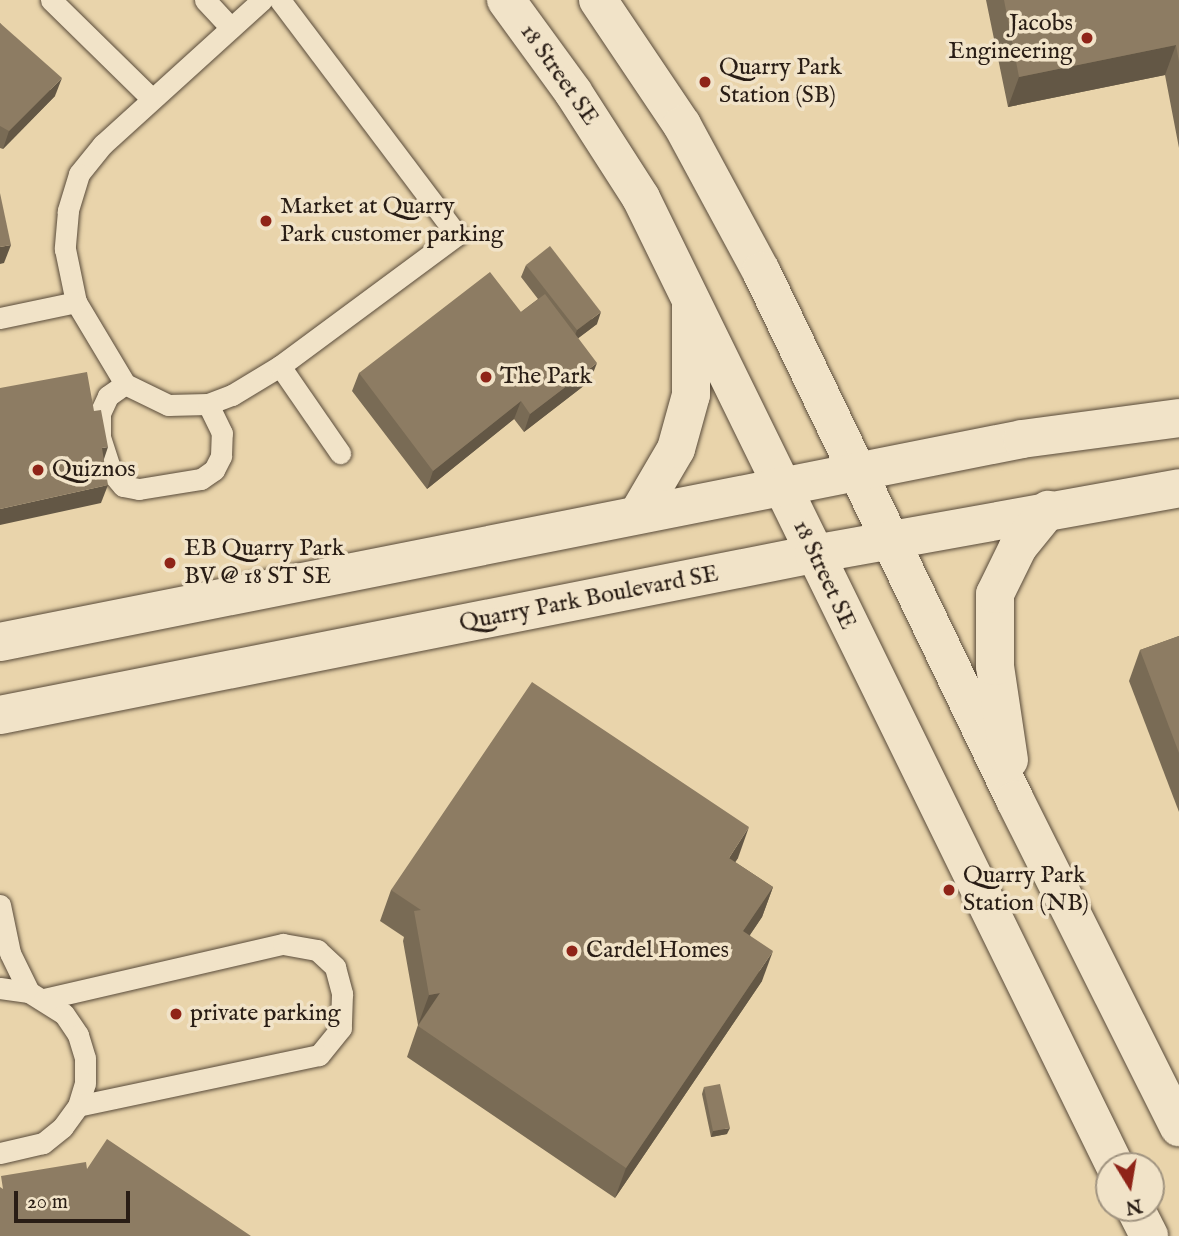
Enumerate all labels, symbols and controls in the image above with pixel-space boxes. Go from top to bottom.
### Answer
place label: Jacobs Engineering [948,10,1073,66]
street label: 18 Street SE [514,19,604,131]
marker: Jacobs Engineering [1079,30,1095,46]
place label: Quarry Park Station (SB) [719,54,842,110]
marker: Quarry Park Station (SB) [697,74,713,90]
place label: Market at Quarry Park customer parking [280,193,504,249]
marker: Market at Quarry Park customer parking [258,213,274,229]
place label: The Park [500,363,592,391]
marker: The Park [478,369,494,385]
place label: Quiznos [52,456,136,484]
marker: Quiznos [30,462,46,478]
street label: 18 Street SE [786,516,862,634]
place label: EB Quarry Park BV @ 18 ST SE [184,535,345,591]
marker: EB Quarry Park BV @ 18 ST SE [162,555,178,571]
street label: Quarry Park Boulevard SE [457,560,721,638]
place label: Quarry Park Station (NB) [963,862,1089,918]
marker: Quarry Park Station (NB) [941,882,957,898]
place label: Cardel Homes [586,937,729,965]
marker: Cardel Homes [564,943,580,959]
place label: private parking [190,1000,341,1028]
marker: private parking [168,1006,184,1022]
north arrow [1095,1152,1165,1222]
scale bar [18,1176,133,1220]
text: 20 m [27,1189,68,1216]
text: N [1123,1192,1144,1219]

